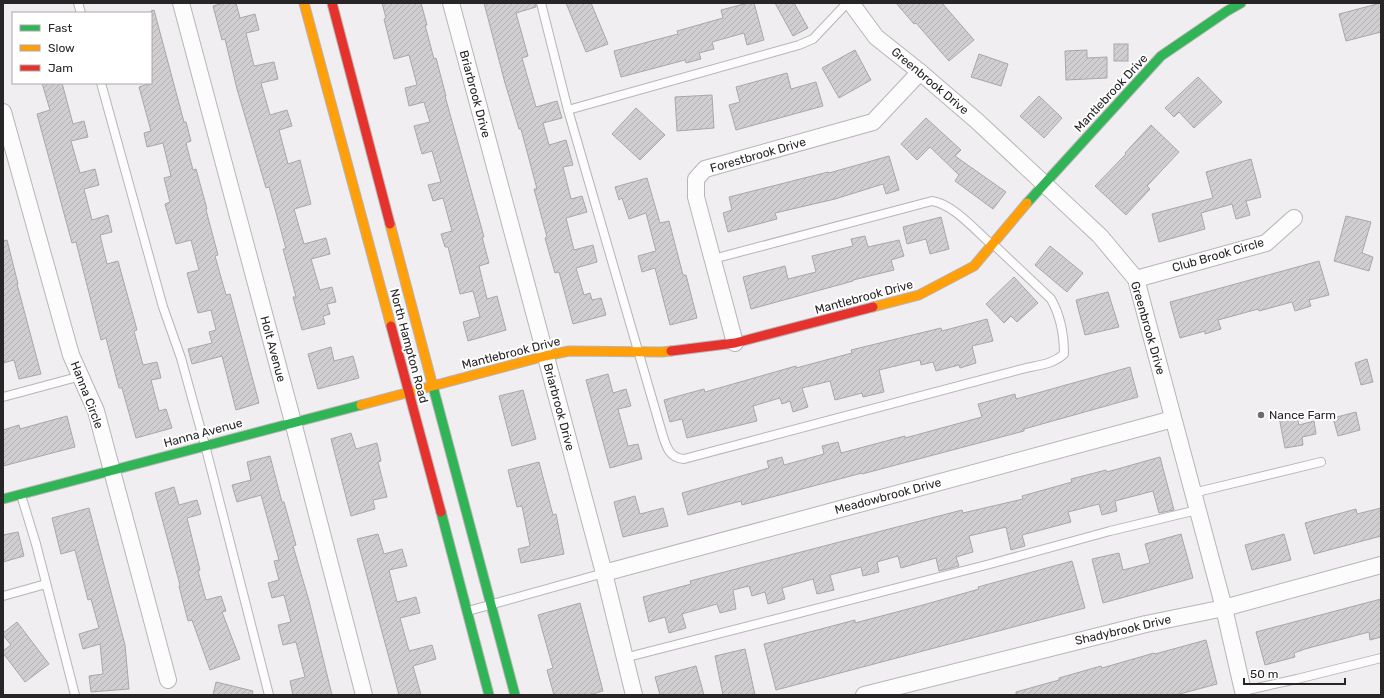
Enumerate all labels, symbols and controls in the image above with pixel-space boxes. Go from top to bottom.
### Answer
legend [12,12,152,84]
text: Fast [48,21,72,35]
text: Slow [48,41,75,55]
street label: Greenbrook Drive [889,45,972,118]
street label: Briarbrook Drive [457,49,493,140]
street label: Mantlebrook Drive [1071,51,1151,135]
text: Jam [48,61,73,75]
street label: Forestbrook Drive [708,135,808,175]
street label: Club Brook Circle [1170,235,1266,275]
street label: Mantlebrook Drive [813,277,915,317]
street label: Greenbrook Drive [1128,280,1168,377]
street label: North Hampton Road [387,287,431,405]
street label: Holt Avenue [257,314,289,384]
street label: Mantlebrook Drive [460,334,562,372]
street label: Hanna Circle [68,359,106,431]
street label: Briarbrook Drive [541,362,577,453]
place label: Nance Farm [1269,408,1336,422]
marker: Nance Farm [1256,410,1266,420]
street label: Hanna Avenue [162,416,244,450]
street label: Meadowbrook Drive [833,475,943,517]
street label: Shadybrook Drive [1073,612,1173,648]
scale bar [1244,660,1345,686]
text: 50 m [1250,667,1278,681]

